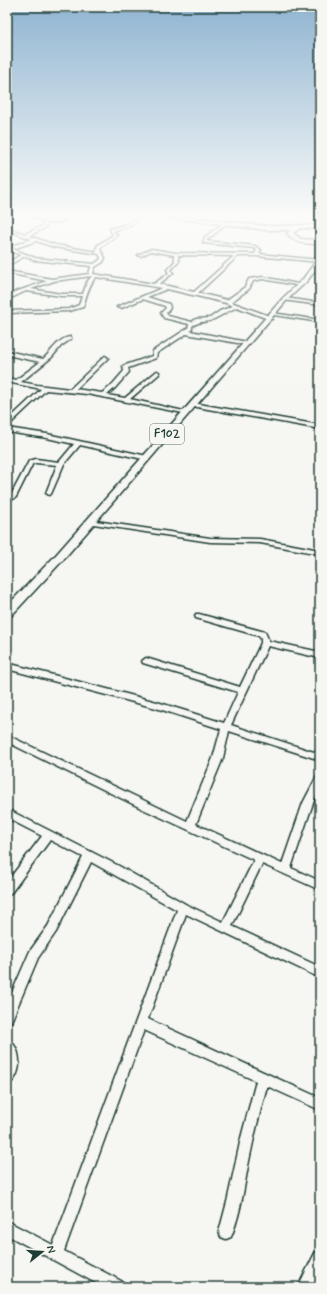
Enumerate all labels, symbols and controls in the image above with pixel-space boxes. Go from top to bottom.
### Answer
road number: F102 [150,424,184,444]
north arrow [22,1232,62,1272]
text: N [43,1244,58,1255]

